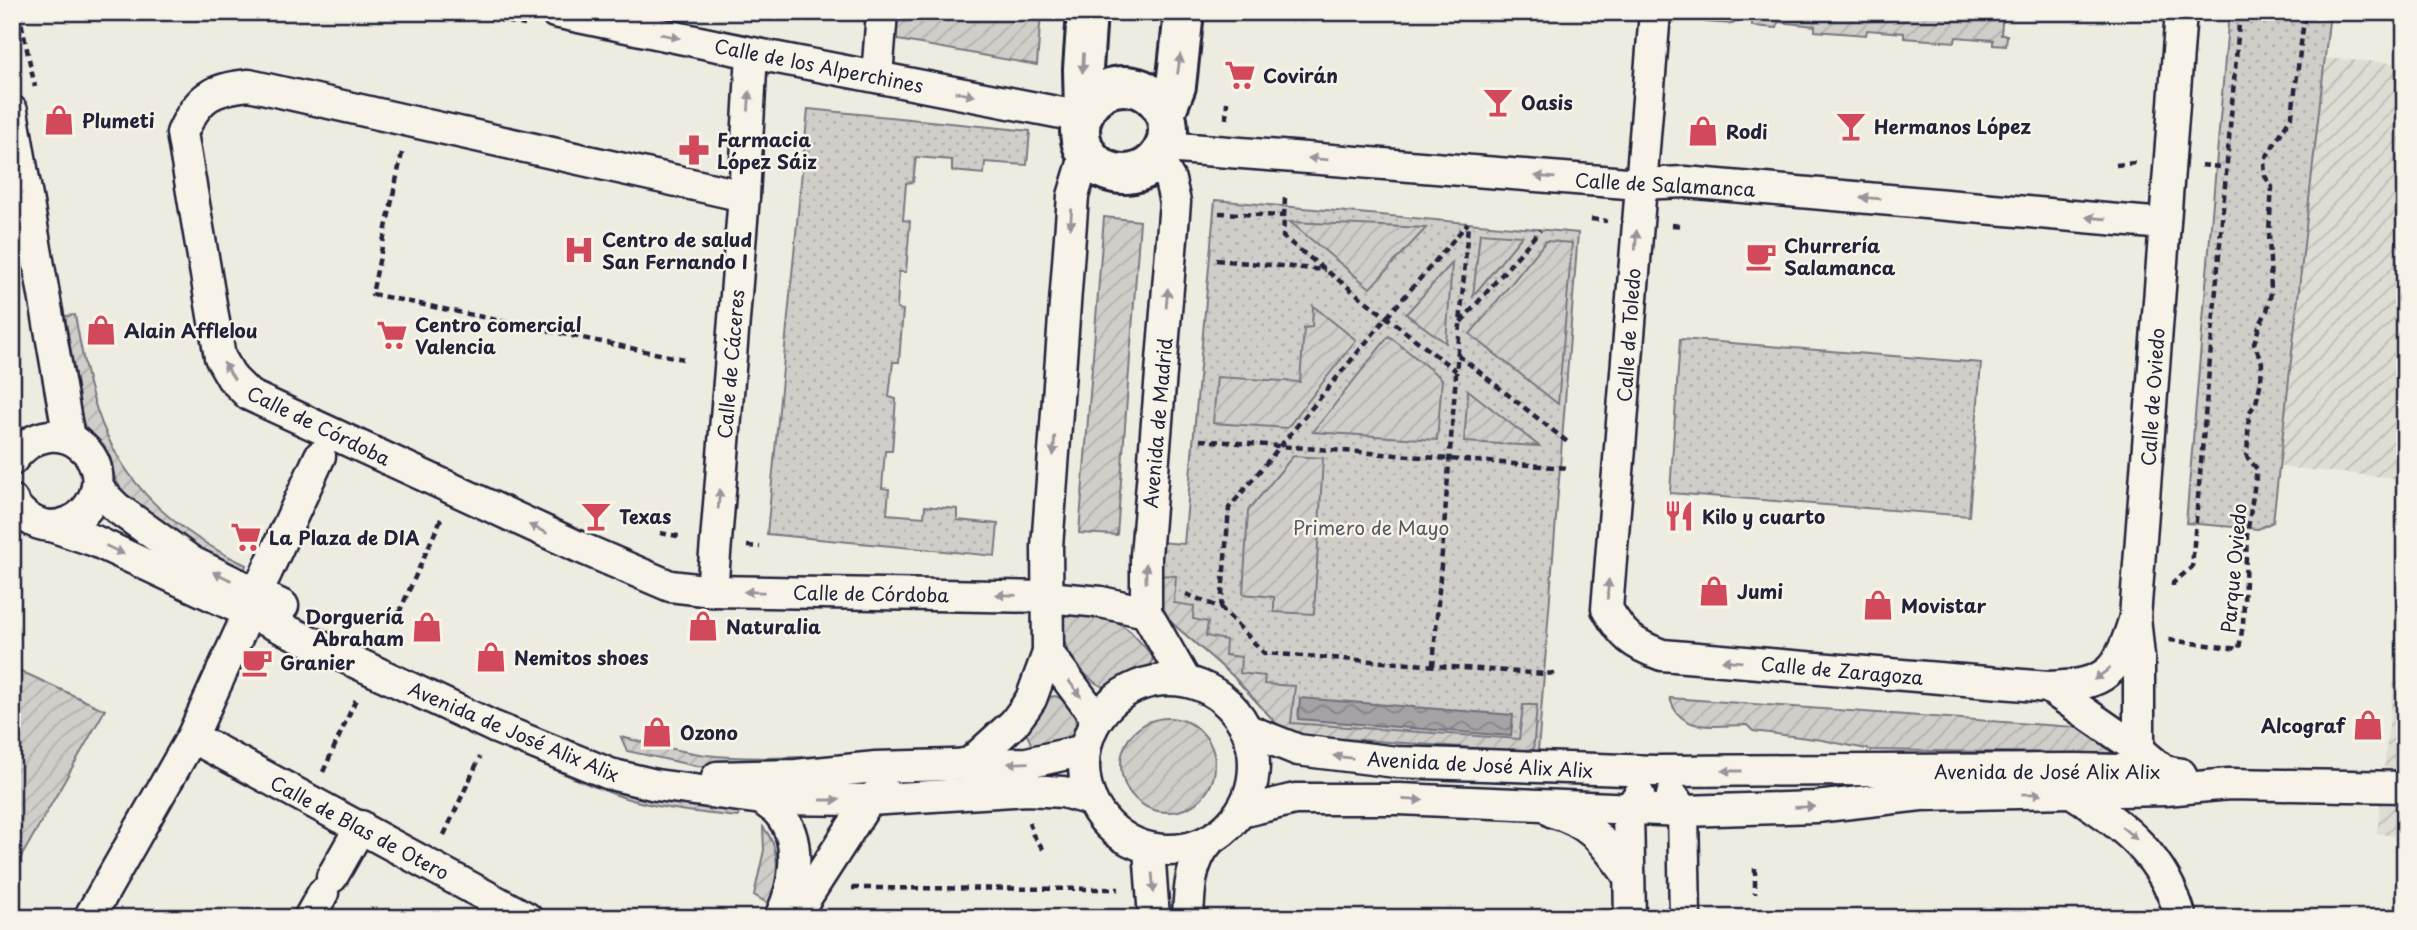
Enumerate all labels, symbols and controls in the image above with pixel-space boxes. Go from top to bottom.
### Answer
one-way arrow [659,30,681,41]
street label: Calle de los Alperchines [712,31,926,99]
one-way arrow [1078,52,1089,74]
one-way arrow [1174,52,1185,74]
supermarket icon: Covirán [1223,58,1257,92]
place label: Covirán [1263,61,1338,89]
bar icon: Oasis [1481,85,1515,119]
one-way arrow [955,88,977,99]
place label: Oasis [1521,88,1573,116]
one-way arrow [743,90,754,112]
shop icon: Plumeti [42,103,76,137]
place label: Plumeti [82,106,155,134]
bar icon: Hermanos López [1834,109,1868,143]
place label: Hermanos López [1874,112,2031,140]
shop icon: Rodi [1686,114,1720,148]
place label: Rodi [1726,117,1768,145]
place label: Farmacia López Sáiz [717,125,817,175]
pharmacy icon: Farmacia López Sáiz [677,133,711,167]
one-way arrow [1307,153,1329,164]
street label: Calle de Salamanca [1574,165,1756,203]
one-way arrow [1534,171,1556,182]
one-way arrow [1858,192,1880,203]
one-way arrow [1065,208,1076,230]
one-way arrow [2085,212,2107,223]
place label: Centro de salud San Fernando I [602,225,753,275]
one-way arrow [1631,229,1642,251]
place label: Churrería Salamanca [1784,231,1896,281]
hospital icon: Centro de salud San Fernando I [562,233,596,267]
cafe icon: Churrería Salamanca [1744,239,1778,273]
street label: Calle de Toledo [1609,267,1647,403]
one-way arrow [1162,287,1173,309]
street label: Calle de Cáceres [710,288,750,440]
place label: Centro comercial Valencia [415,310,582,360]
shop icon: Alain Afflelou [84,313,118,347]
place label: Alain Afflelou [124,316,258,344]
supermarket icon: Centro comercial Valencia [375,318,409,352]
street label: Calle de Oviedo [2133,327,2171,467]
street label: Avenida de Madrid [1136,336,1178,509]
one-way arrow [222,362,235,381]
street label: Calle de Córdoba [243,378,395,472]
one-way arrow [1048,435,1059,457]
one-way arrow [714,488,725,510]
bar icon: Texas [579,499,613,533]
restaurant icon: Kilo y cuarto [1662,499,1696,533]
place label: Texas [619,502,671,530]
place label: Kilo y cuarto [1702,502,1825,530]
street label: Parque Oviedo [2213,502,2253,634]
park label: Primero de Mayo [1293,513,1449,541]
supermarket icon: La Plaza de DIA [229,520,263,554]
place label: La Plaza de DIA [269,523,420,551]
one-way arrow [528,523,548,535]
one-way arrow [105,544,125,556]
one-way arrow [1140,562,1152,584]
one-way arrow [212,570,232,582]
shop icon: Jumi [1697,574,1731,608]
place label: Jumi [1737,577,1783,605]
street label: Calle de Córdoba [793,578,949,608]
one-way arrow [1603,578,1614,600]
one-way arrow [742,586,764,598]
shop icon: Movistar [1861,588,1895,622]
one-way arrow [994,589,1016,601]
place label: Movistar [1901,591,1986,619]
place label: Dorguería Abraham [305,602,404,652]
shop icon: Naturalia [686,609,720,643]
shop icon: Dorguería Abraham [410,610,444,644]
place label: Naturalia [726,612,821,640]
shop icon: Nemitos shoes [474,640,508,674]
place label: Nemitos shoes [514,643,649,671]
cafe icon: Granier [240,645,274,679]
place label: Granier [280,648,355,676]
street label: Calle de Zaragoza [1760,649,1925,691]
one-way arrow [1721,655,1743,666]
one-way arrow [2093,667,2111,681]
street label: Avenida de José Alix Alix [404,674,624,788]
one-way arrow [1067,680,1081,698]
shop icon: Alcograf [2351,708,2385,742]
place label: Alcograf [2261,711,2347,739]
shop icon: Ozono [640,715,674,749]
place label: Ozono [680,718,738,746]
street label: Avenida de José Alix Alix [1366,744,1594,784]
one-way arrow [1331,751,1353,762]
street label: Avenida de José Alix Alix [1934,757,2160,785]
one-way arrow [1007,758,1029,769]
one-way arrow [1721,765,1743,777]
street label: Calle de Blas de Otero [266,768,454,886]
one-way arrow [2022,788,2044,800]
one-way arrow [820,794,842,806]
one-way arrow [1402,795,1424,806]
one-way arrow [1795,801,1817,813]
one-way arrow [2120,825,2138,841]
one-way arrow [1148,872,1159,894]

